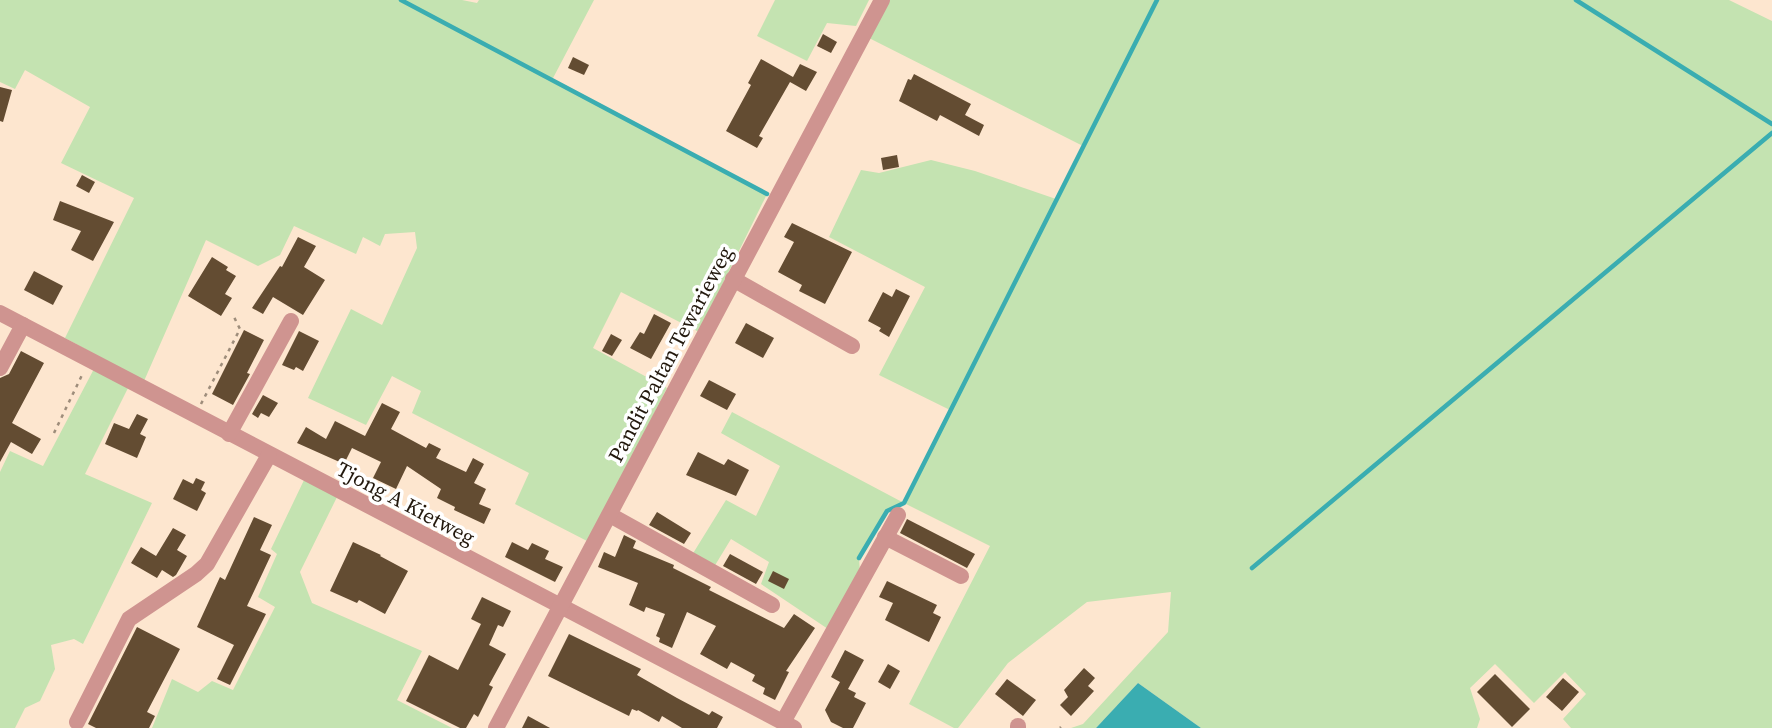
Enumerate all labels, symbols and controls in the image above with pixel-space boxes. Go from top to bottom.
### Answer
street label: Pandit Paltan Tewarieweg [601,241,739,467]
street label: Tjong A Kietweg [332,454,480,552]

